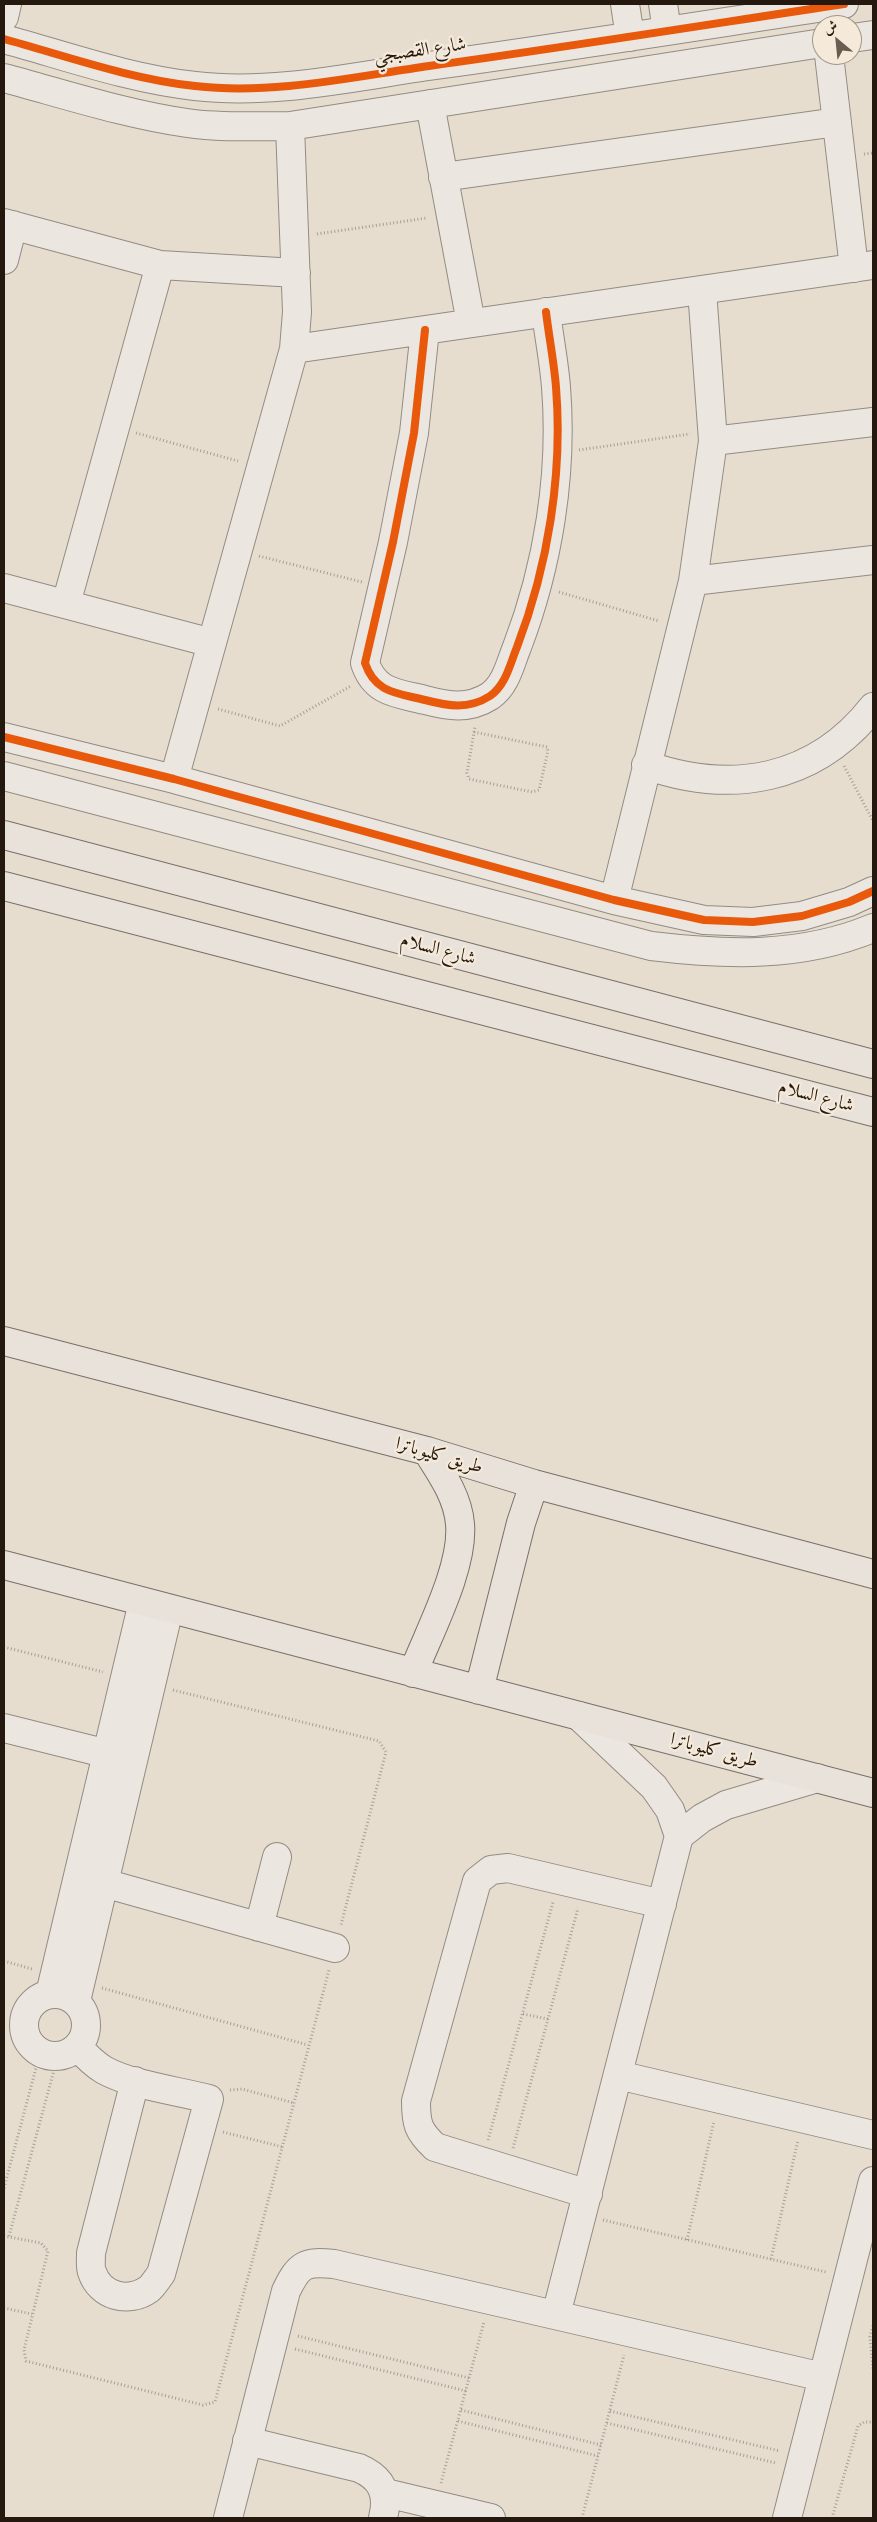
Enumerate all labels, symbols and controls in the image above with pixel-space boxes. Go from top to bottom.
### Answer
north arrow [812,15,862,65]
text: ش [820,16,840,38]
street label: شارع القصبجي [372,33,468,69]
street label: شارع السلام [398,929,478,971]
street label: شارع السلام [776,1076,856,1118]
street label: طريق كليوباترا [393,1433,485,1479]
street label: طريق كليوباترا [668,1728,760,1774]

